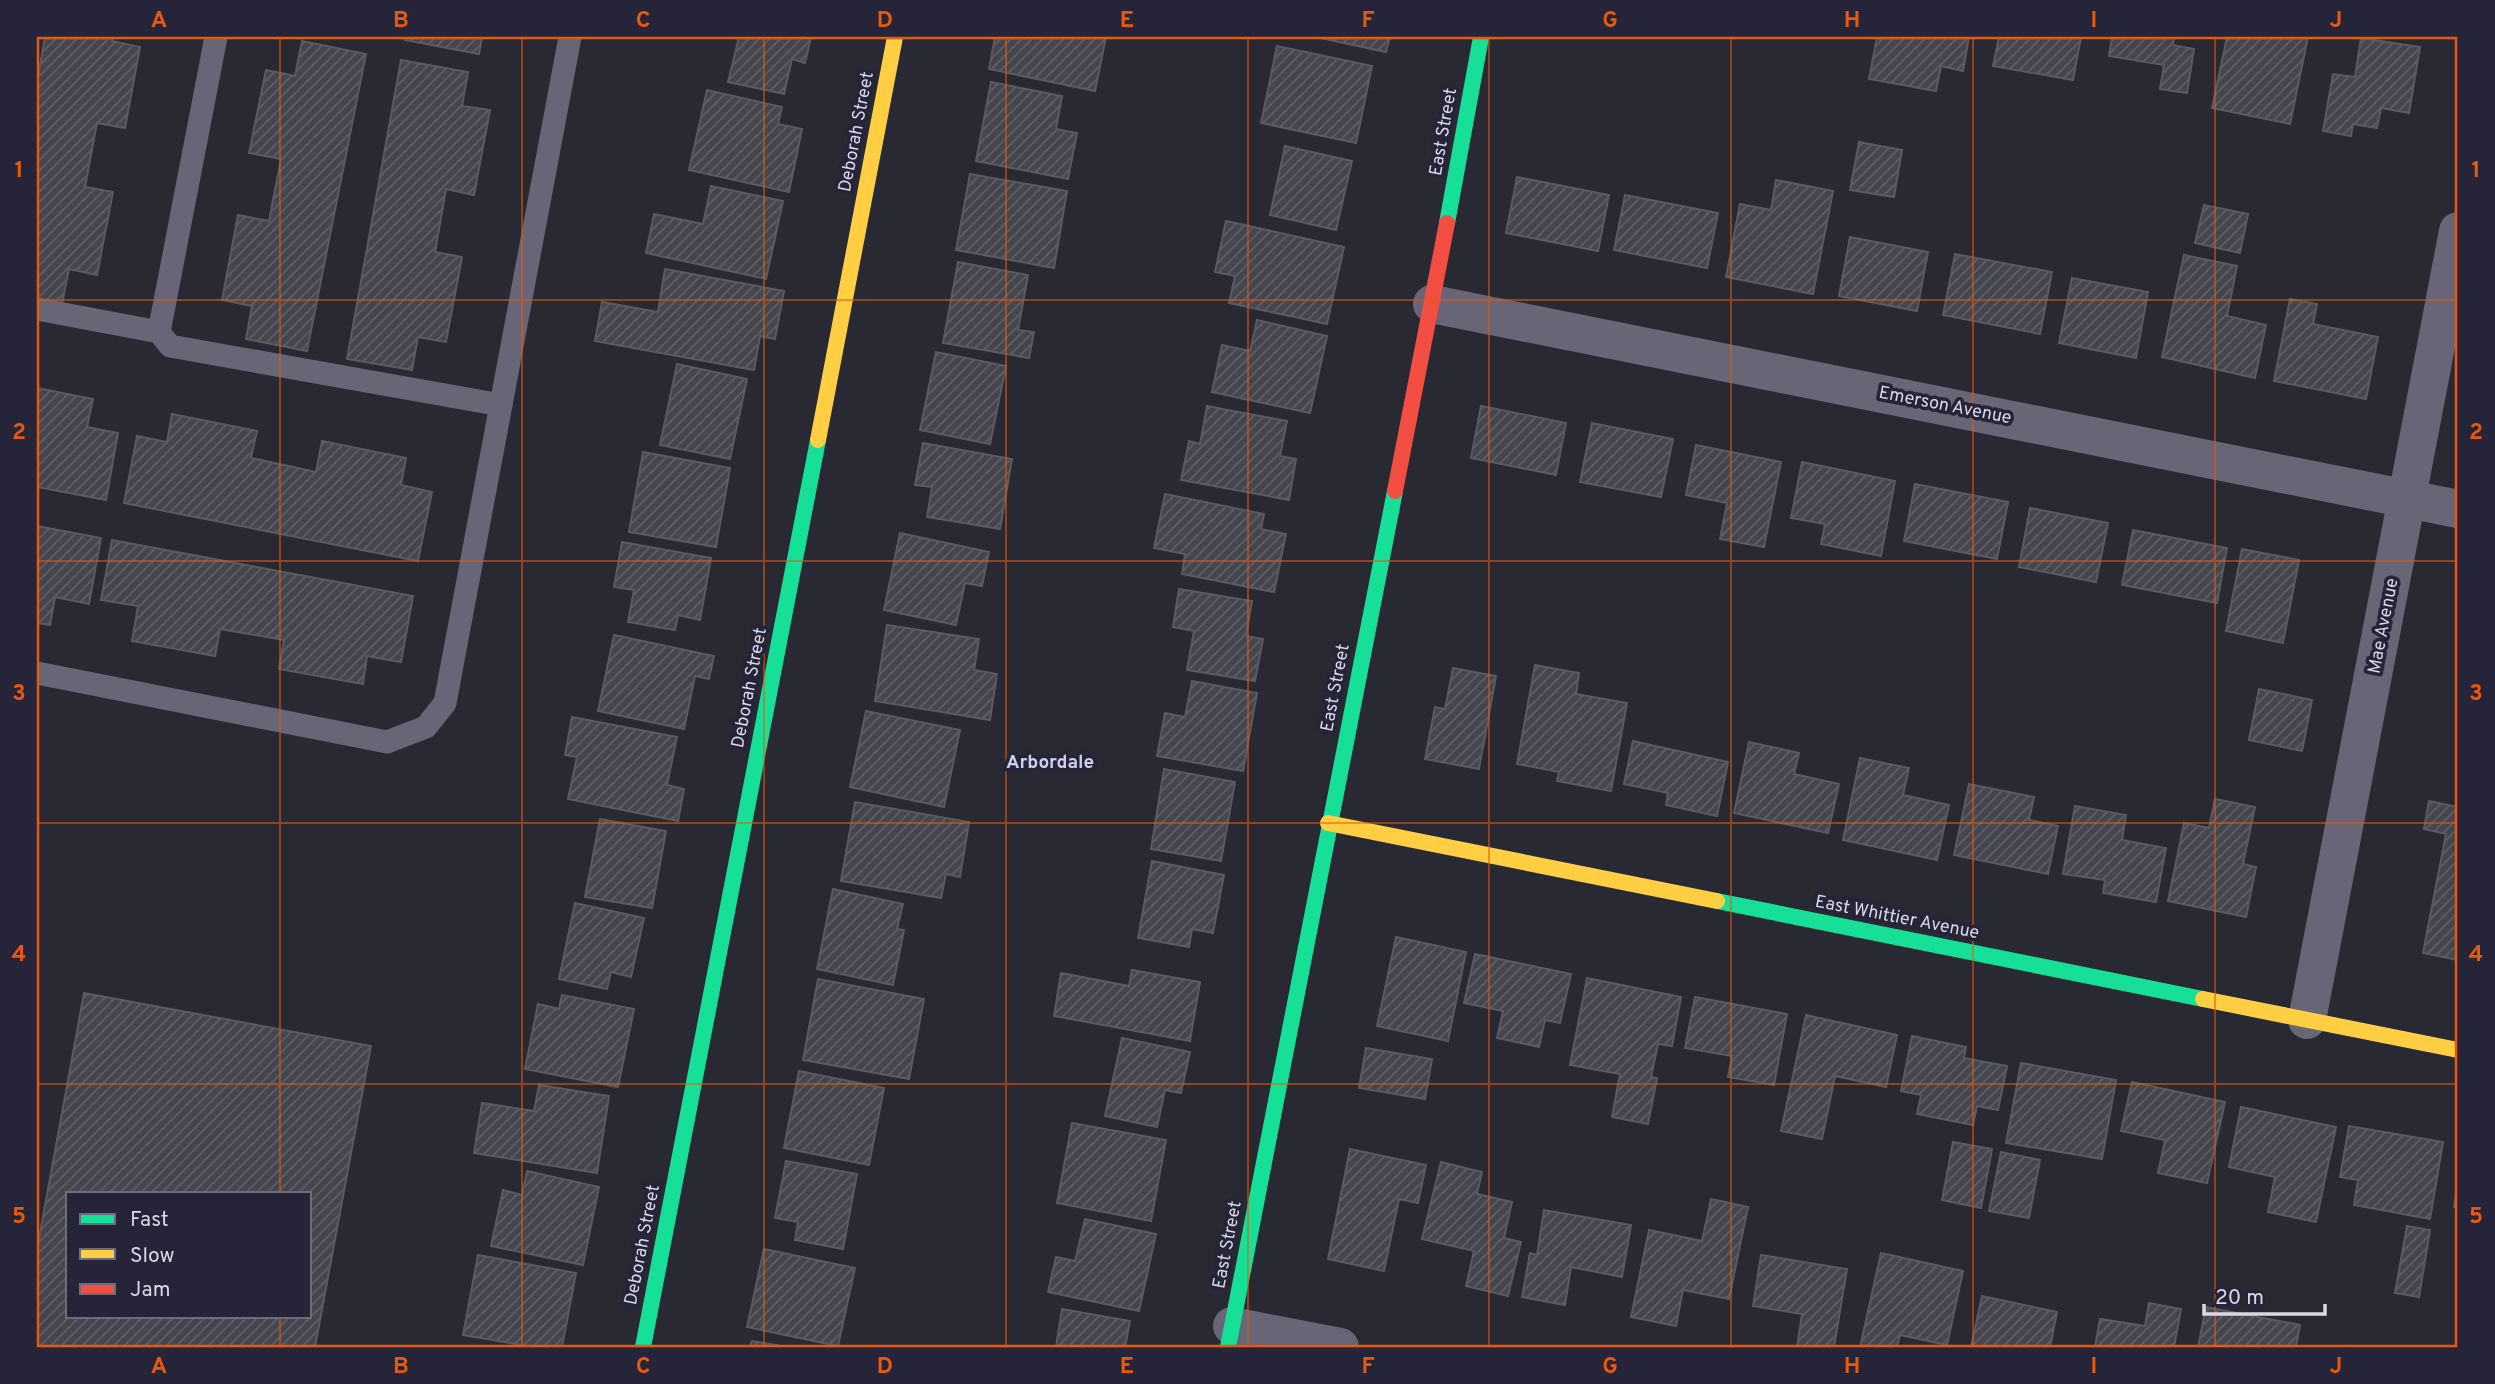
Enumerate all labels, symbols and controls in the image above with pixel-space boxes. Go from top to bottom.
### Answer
text: A [151,7,167,36]
text: B [393,7,409,36]
text: C [636,7,650,36]
text: D [877,7,893,36]
text: E [1120,7,1134,36]
text: F [1361,7,1375,36]
text: G [1602,7,1618,36]
text: H [1844,7,1860,36]
text: I [2091,7,2097,36]
text: J [2330,7,2342,36]
street label: Deborah Street [834,70,880,194]
street label: East Street [1425,86,1463,178]
text: 1 [14,157,24,186]
text: 1 [2471,157,2481,186]
street label: Emerson Avenue [1877,382,2013,430]
text: 2 [12,419,26,448]
text: 2 [2469,419,2483,448]
street label: Mae Avenue [2363,576,2405,676]
street label: Deborah Street [727,626,773,750]
street label: East Street [1316,642,1356,734]
text: 3 [12,680,26,709]
text: 3 [2469,680,2483,709]
district label: Arbordale [1006,751,1094,775]
street label: East Whittier Avenue [1813,891,1981,945]
text: 4 [12,941,26,970]
text: 4 [2469,941,2483,970]
street label: Deborah Street [620,1183,666,1307]
legend [66,1192,312,1318]
street label: East Street [1208,1199,1248,1291]
text: 5 [12,1203,26,1232]
text: 5 [2469,1203,2483,1232]
text: Fast [130,1207,169,1234]
text: Slow [130,1243,175,1270]
scale bar [2204,1272,2325,1316]
text: Jam [130,1277,171,1304]
text: 20 m [2215,1285,2264,1312]
text: A [151,1353,167,1382]
text: B [393,1353,409,1382]
text: C [636,1353,650,1382]
text: D [877,1353,893,1382]
text: E [1120,1353,1134,1382]
text: F [1361,1353,1375,1382]
text: G [1602,1353,1618,1382]
text: H [1844,1353,1860,1382]
text: I [2091,1353,2097,1382]
text: J [2330,1353,2342,1382]

